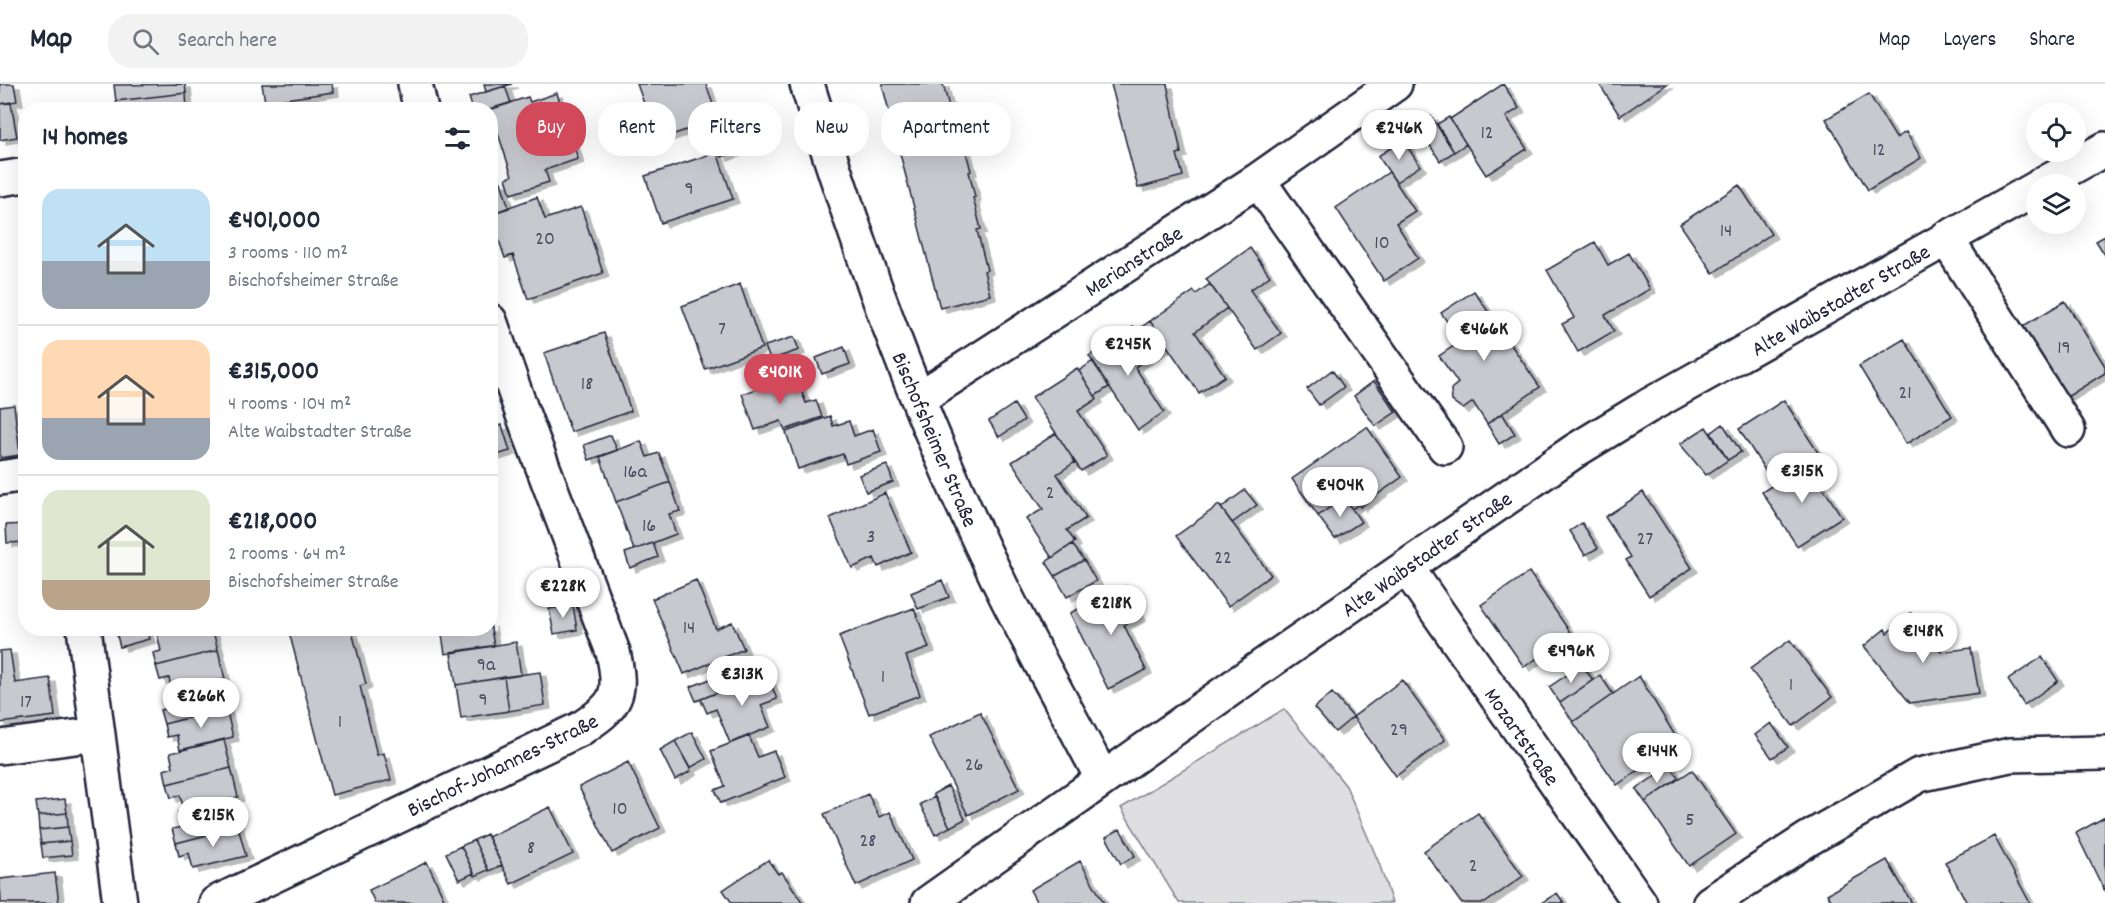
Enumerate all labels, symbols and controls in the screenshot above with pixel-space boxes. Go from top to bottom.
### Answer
search box [108,14,528,68]
text: Map [30,21,72,61]
icon: search [129,25,162,58]
text: Search here [177,26,277,57]
text: Map [1879,26,1910,56]
text: Layers [1943,26,1996,56]
text: Share [2029,26,2075,56]
chip: Buy [516,102,586,156]
chip: Rent [598,102,676,156]
chip: Filters [688,102,782,156]
chip: New [794,102,869,156]
chip: Apartment [881,102,1011,156]
map controls [2026,102,2086,234]
button: locate [2026,102,2086,162]
pin: €246K [1357,110,1441,161]
text: €246K [1375,115,1423,143]
text: 14 homes [42,120,128,157]
house number: 12 [1480,120,1494,148]
icon: filters [441,122,474,155]
house number: 12 [1872,137,1886,165]
button: layers [2026,174,2086,234]
house number: 9 [684,176,694,204]
text: €401,000 [228,203,321,240]
icon: home [90,213,162,285]
house number: 14 [1720,218,1732,246]
street label: Merianstraße [1080,220,1190,306]
house number: 20 [535,226,555,254]
house number: 10 [1374,230,1390,258]
street label: Alte Waibstadter Straße [1747,238,1937,366]
text: 3 rooms · 110 m² [228,240,348,268]
text: Bischofsheimer Straße [228,268,399,296]
pin: €466K [1442,311,1526,362]
house number: 7 [718,316,726,344]
text: €466K [1460,316,1508,344]
pin: €245K [1086,326,1170,377]
text: €245K [1105,331,1151,359]
house number: 19 [2057,335,2071,363]
street label: Bischofsheimer Straße [882,348,984,533]
text: €315,000 [228,354,319,391]
pin: €401K [738,354,822,405]
text: €401K [758,359,802,387]
icon: home [90,364,162,436]
house number: 18 [581,371,593,399]
house number: 21 [1898,380,1912,408]
text: 4 rooms · 104 m² [228,391,351,419]
text: Alte Waibstadter Straße [228,419,412,447]
pin: €315K [1760,453,1844,504]
text: €315K [1781,458,1823,486]
house number: 16a [623,459,647,487]
pin: €404K [1298,467,1382,518]
text: €404K [1316,472,1364,500]
house number: 2 [1046,480,1054,508]
street label: Alte Waibstadter Straße [1336,485,1520,627]
text: €218,000 [228,504,317,541]
house number: 16 [642,513,656,541]
icon: home [90,514,162,586]
house number: 3 [867,524,875,552]
house number: 27 [1637,526,1653,554]
text: 2 rooms · 64 m² [228,541,346,569]
house number: 22 [1214,545,1232,573]
pin: €228K [521,568,605,619]
text: Bischofsheimer Straße [228,569,399,597]
text: €228K [540,573,586,601]
pin: €218K [1069,585,1153,636]
text: €218K [1090,590,1132,618]
pin: €148K [1881,613,1965,664]
house number: 14 [683,615,695,643]
text: €148K [1902,618,1944,646]
pin: €496K [1529,633,1613,684]
text: €496K [1547,638,1595,666]
house number: 9a [477,652,496,680]
pin: €313K [700,656,784,707]
text: €313K [721,661,763,689]
house number: 1 [881,664,885,692]
house number: 1 [1789,672,1793,700]
pin: €266K [159,678,243,729]
text: €266K [177,683,225,711]
street label: Mozartstraße [1475,683,1565,793]
house number: 9 [478,687,488,715]
house number: 17 [20,689,32,717]
street label: Bischof-Johannes-Straße [403,707,604,827]
house number: 1 [338,709,342,737]
house number: 29 [1390,717,1408,745]
pin: €144K [1615,733,1699,784]
text: €144K [1636,738,1678,766]
house number: 26 [965,752,983,780]
house number: 10 [612,796,628,824]
pin: €215K [171,797,255,848]
text: €215K [192,802,234,830]
house number: 5 [1685,807,1695,835]
house number: 28 [860,828,876,856]
house number: 8 [527,835,535,863]
house number: 2 [1469,853,1477,881]

